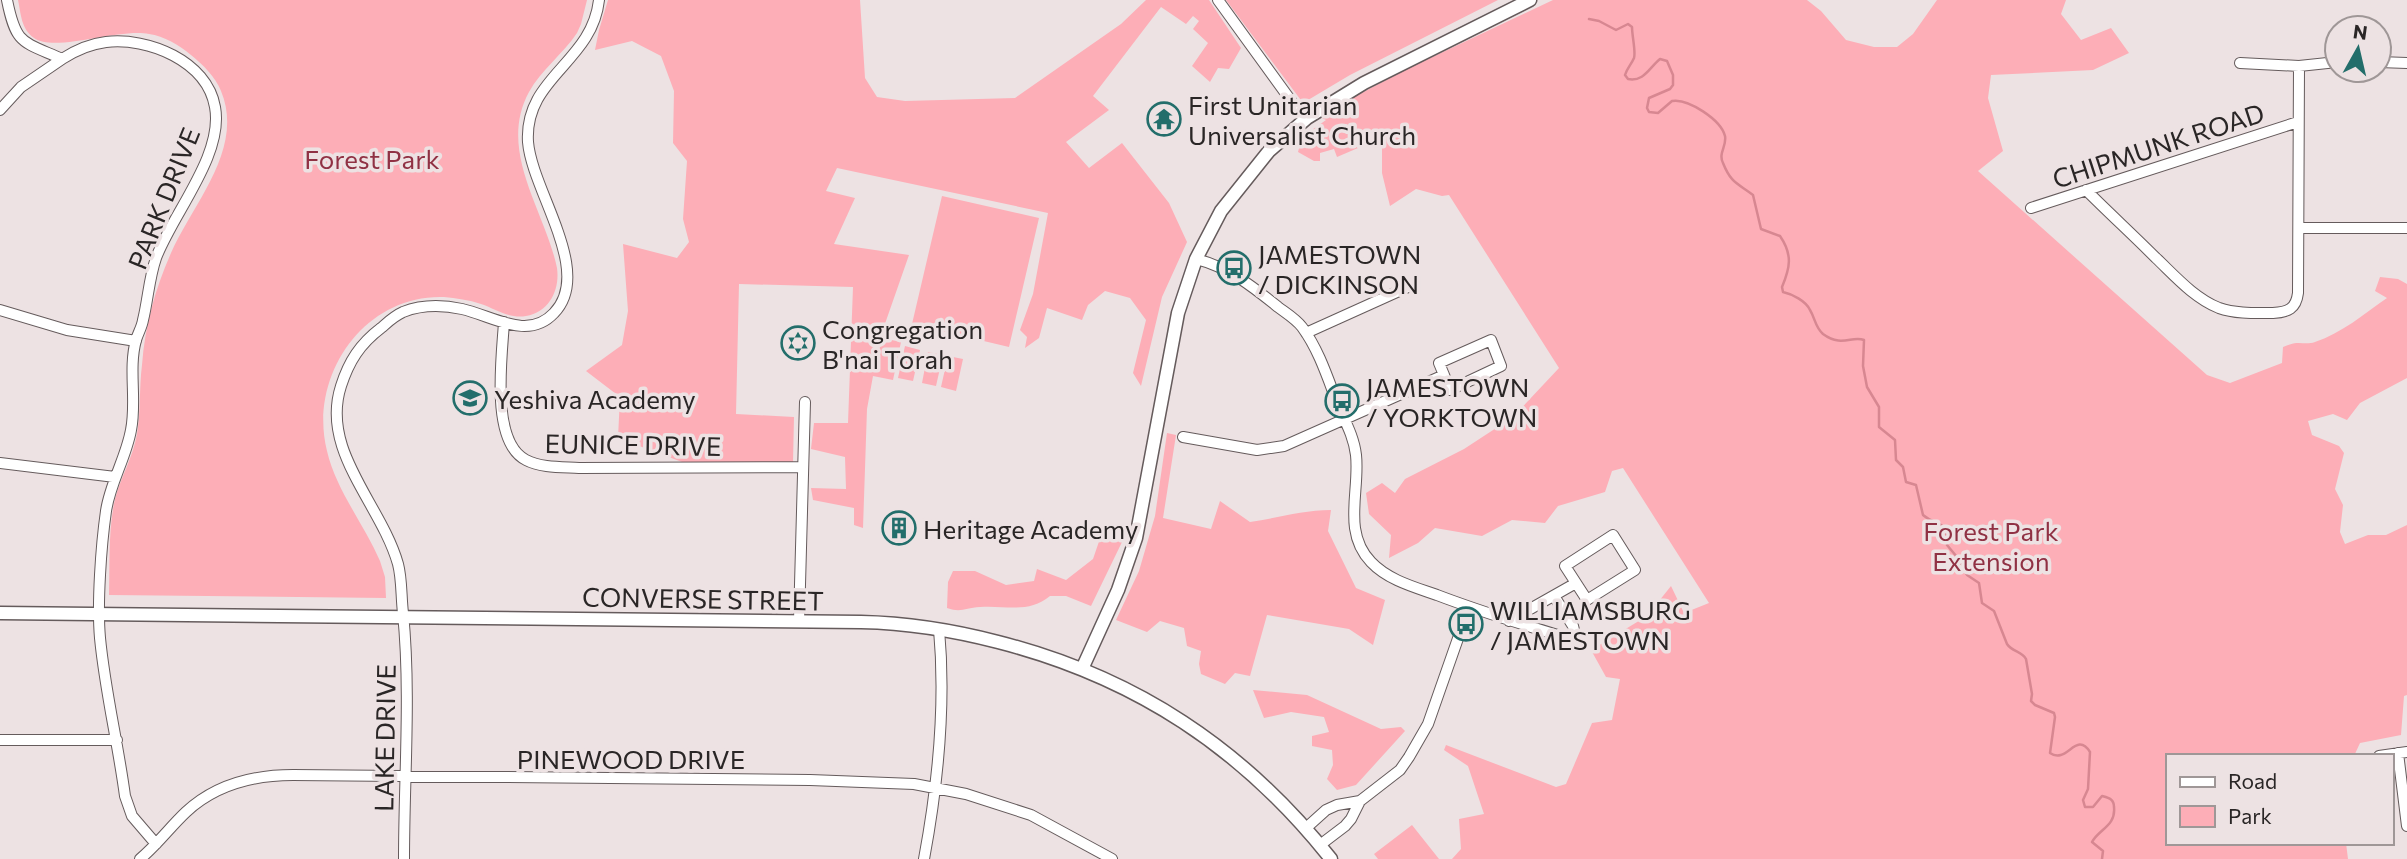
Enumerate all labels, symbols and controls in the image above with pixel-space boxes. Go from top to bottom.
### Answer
north arrow [2323,14,2393,84]
text: N [2352,19,2369,44]
place label: First Unitarian Universalist Church [1188,89,1416,150]
street label: CHIPMUNK ROAD [2048,96,2268,194]
temple icon: First Unitarian Universalist Church [1145,100,1183,138]
street label: PARK DRIVE [121,123,205,273]
park label: Forest Park [304,143,440,174]
place label: JAMESTOWN / DICKINSON [1258,238,1421,299]
bus stop icon: JAMESTOWN / DICKINSON [1215,249,1253,287]
place label: Congregation B'nai Torah [822,313,983,374]
synagogue icon: Congregation B'nai Torah [779,324,817,362]
place label: JAMESTOWN / YORKTOWN [1366,371,1537,432]
school or university icon: Yeshiva Academy [451,379,489,417]
bus stop icon: JAMESTOWN / YORKTOWN [1323,382,1361,420]
place label: Yeshiva Academy [494,383,696,414]
street label: EUNICE DRIVE [544,427,722,461]
building icon: Heritage Academy [880,509,918,547]
place label: Heritage Academy [923,513,1138,544]
park label: Forest Park Extension [1923,515,2059,576]
street label: CONVERSE STREET [582,580,824,616]
place label: WILLIAMSBURG / JAMESTOWN [1490,594,1691,655]
bus stop icon: WILLIAMSBURG / JAMESTOWN [1447,605,1485,643]
street label: LAKE DRIVE [367,664,401,812]
street label: PINEWOOD DRIVE [517,743,745,774]
legend [2166,754,2393,845]
text: Road [2228,768,2277,793]
text: Park [2228,803,2272,828]

